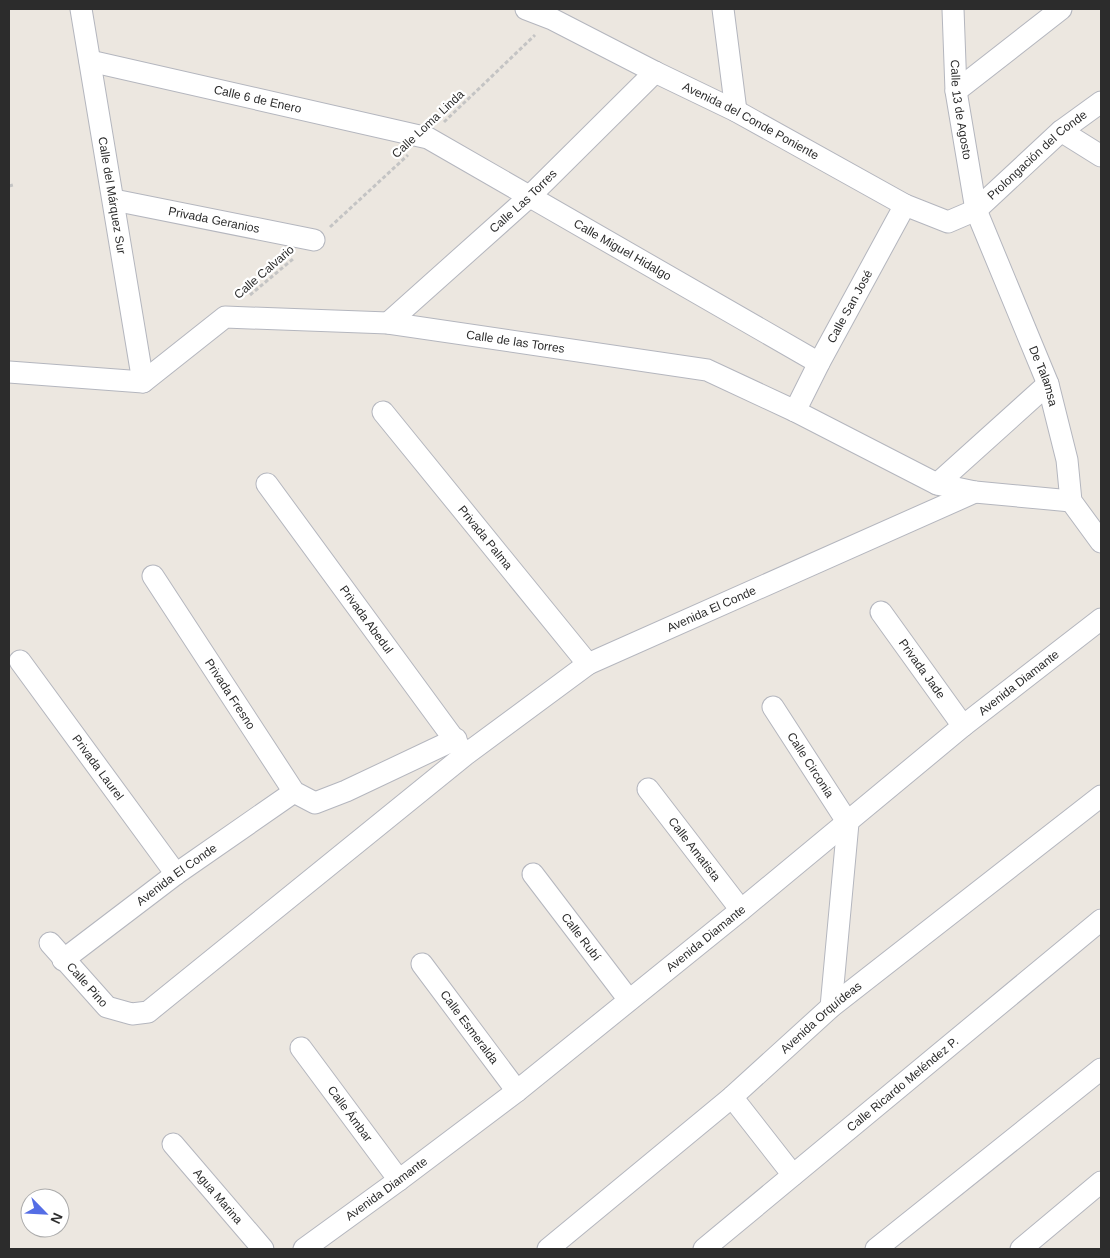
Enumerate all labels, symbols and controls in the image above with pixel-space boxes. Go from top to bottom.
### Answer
street label: Calle 13 de Agosto [948,59,974,161]
street label: Avenida del Conde Poniente [680,79,821,163]
street label: Calle 6 de Enero [212,82,303,116]
street label: Calle Loma Linda [389,87,467,161]
street label: Prolongación del Conde [985,107,1090,203]
street label: Calle del Márquez Sur [95,136,129,255]
street label: Calle Las Torres [487,167,560,236]
street label: Privada Geranios [167,204,261,236]
street label: Calle Miguel Hidalgo [571,216,674,284]
street label: Calle Calvario [231,242,297,302]
street label: Calle San José [824,267,875,345]
street label: Calle de las Torres [465,328,566,356]
street label: De Talamsa [1026,344,1060,408]
street label: Privada Palma [455,503,516,573]
street label: Privada Abedul [337,583,396,656]
street label: Avenida El Conde [665,583,758,635]
street label: Privada Jade [896,636,948,702]
street label: Avenida Diamante [976,647,1062,718]
street label: Privada Fresno [202,656,258,732]
street label: Calle Circonia [784,730,837,800]
street label: Privada Laurel [69,732,127,803]
street label: Calle Amatista [665,815,723,884]
street label: Avenida El Conde [134,841,220,909]
street label: Avenida Diamante [663,902,749,975]
street label: Calle Rubí [558,910,604,964]
street label: Calle Pino [64,960,111,1010]
street label: Avenida Orquídeas [778,979,864,1056]
street label: Calle Esmeralda [437,988,502,1067]
street label: Calle Ricardo Meléndez P. [844,1034,961,1135]
street label: Calle Ámbar [325,1083,375,1145]
street label: Avenida Diamante [343,1154,430,1224]
street label: Agua Marina [190,1166,246,1227]
north arrow [20,1188,70,1238]
text: N [48,1210,66,1226]

